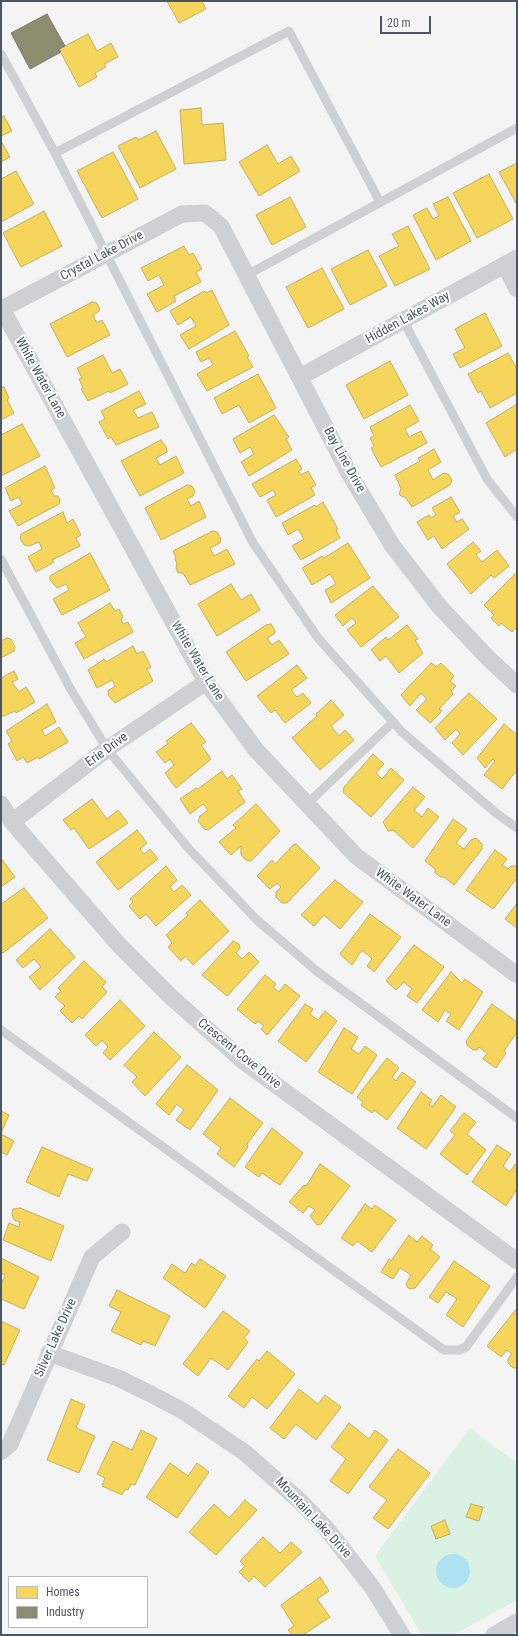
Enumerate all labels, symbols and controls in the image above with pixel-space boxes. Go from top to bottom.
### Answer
scale bar [382,8,433,34]
text: 20 m [387,16,411,30]
street label: Crystal Lake Drive [58,228,146,284]
street label: Hidden Lakes Way [363,288,453,348]
street label: White Water Lane [11,335,69,421]
street label: Bay Line Drive [320,425,368,495]
street label: White Water Lane [167,619,227,703]
street label: Erie Drive [83,729,131,771]
street label: White Water Lane [372,865,454,931]
street label: Crescent Cove Drive [194,1016,284,1092]
street label: Silver Lake Drive [32,1296,80,1380]
street label: Mountain Lake Drive [272,1474,354,1562]
legend [8,1576,148,1628]
text: Homes [46,1585,80,1599]
text: Industry [46,1605,84,1619]

